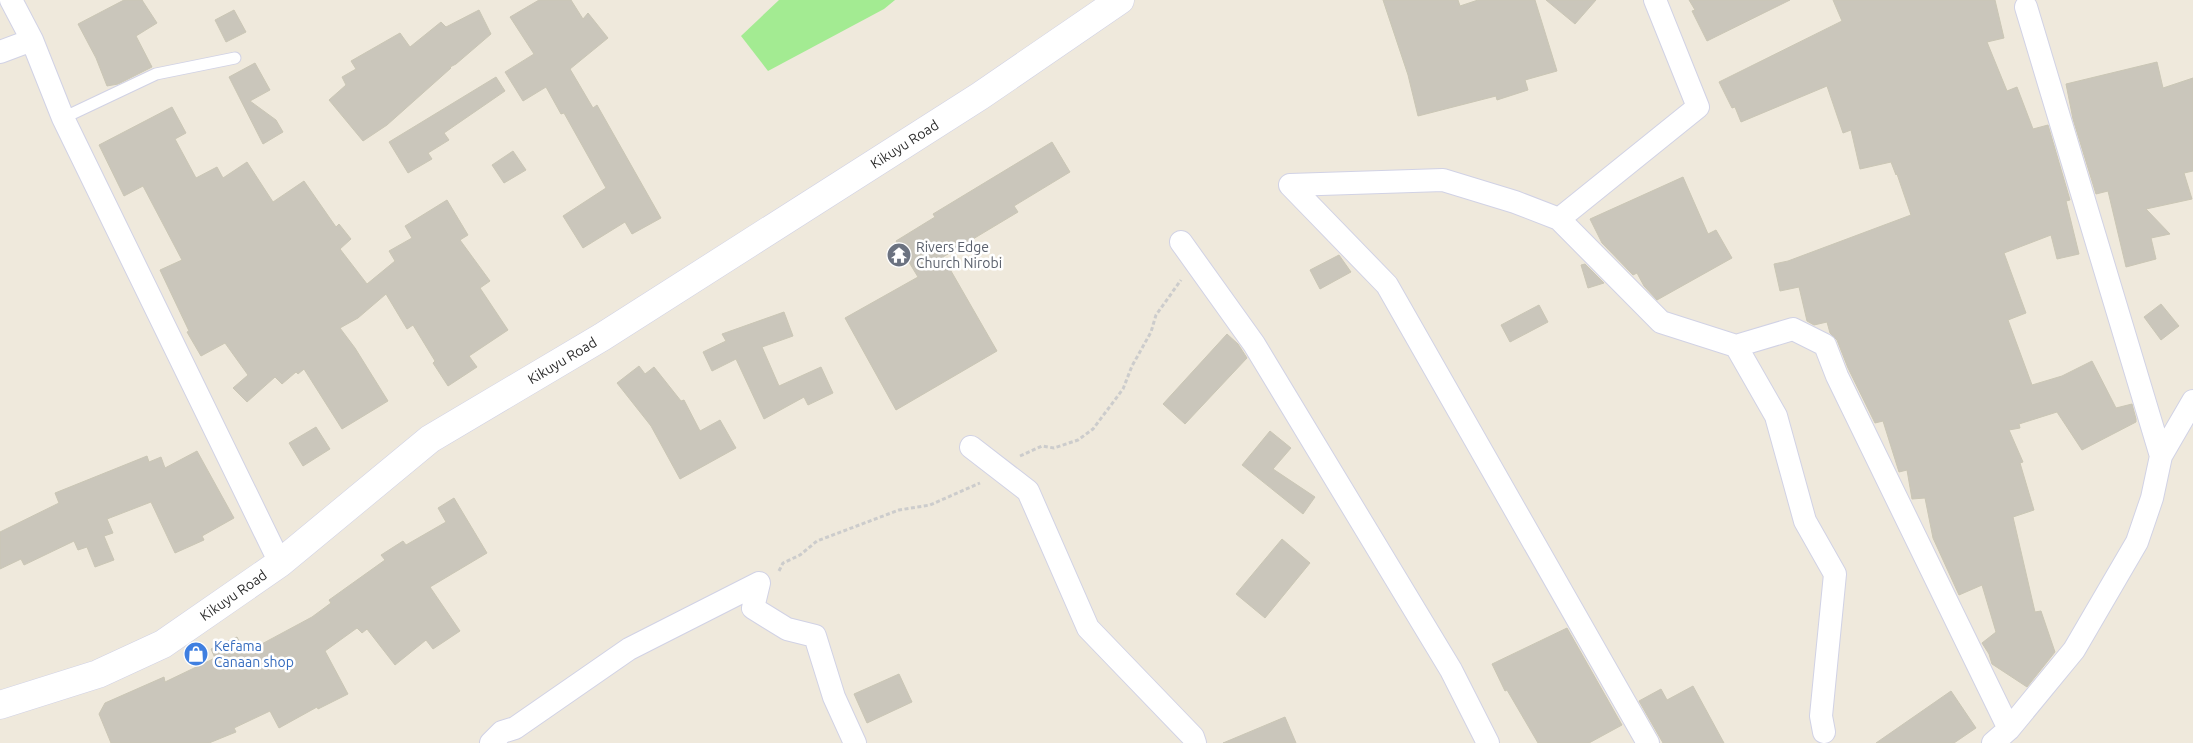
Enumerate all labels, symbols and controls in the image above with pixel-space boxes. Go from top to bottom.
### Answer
street label: Kikuyu Road [867,117,941,172]
place label: Rivers Edge Church Nirobi [916,239,1002,271]
temple icon: Rivers Edge Church Nirobi [886,242,912,268]
street label: Kikuyu Road [525,334,600,387]
street label: Kikuyu Road [197,567,270,624]
place label: Kefama Canaan shop [214,638,294,670]
shop icon: Kefama Canaan shop [183,641,209,667]

